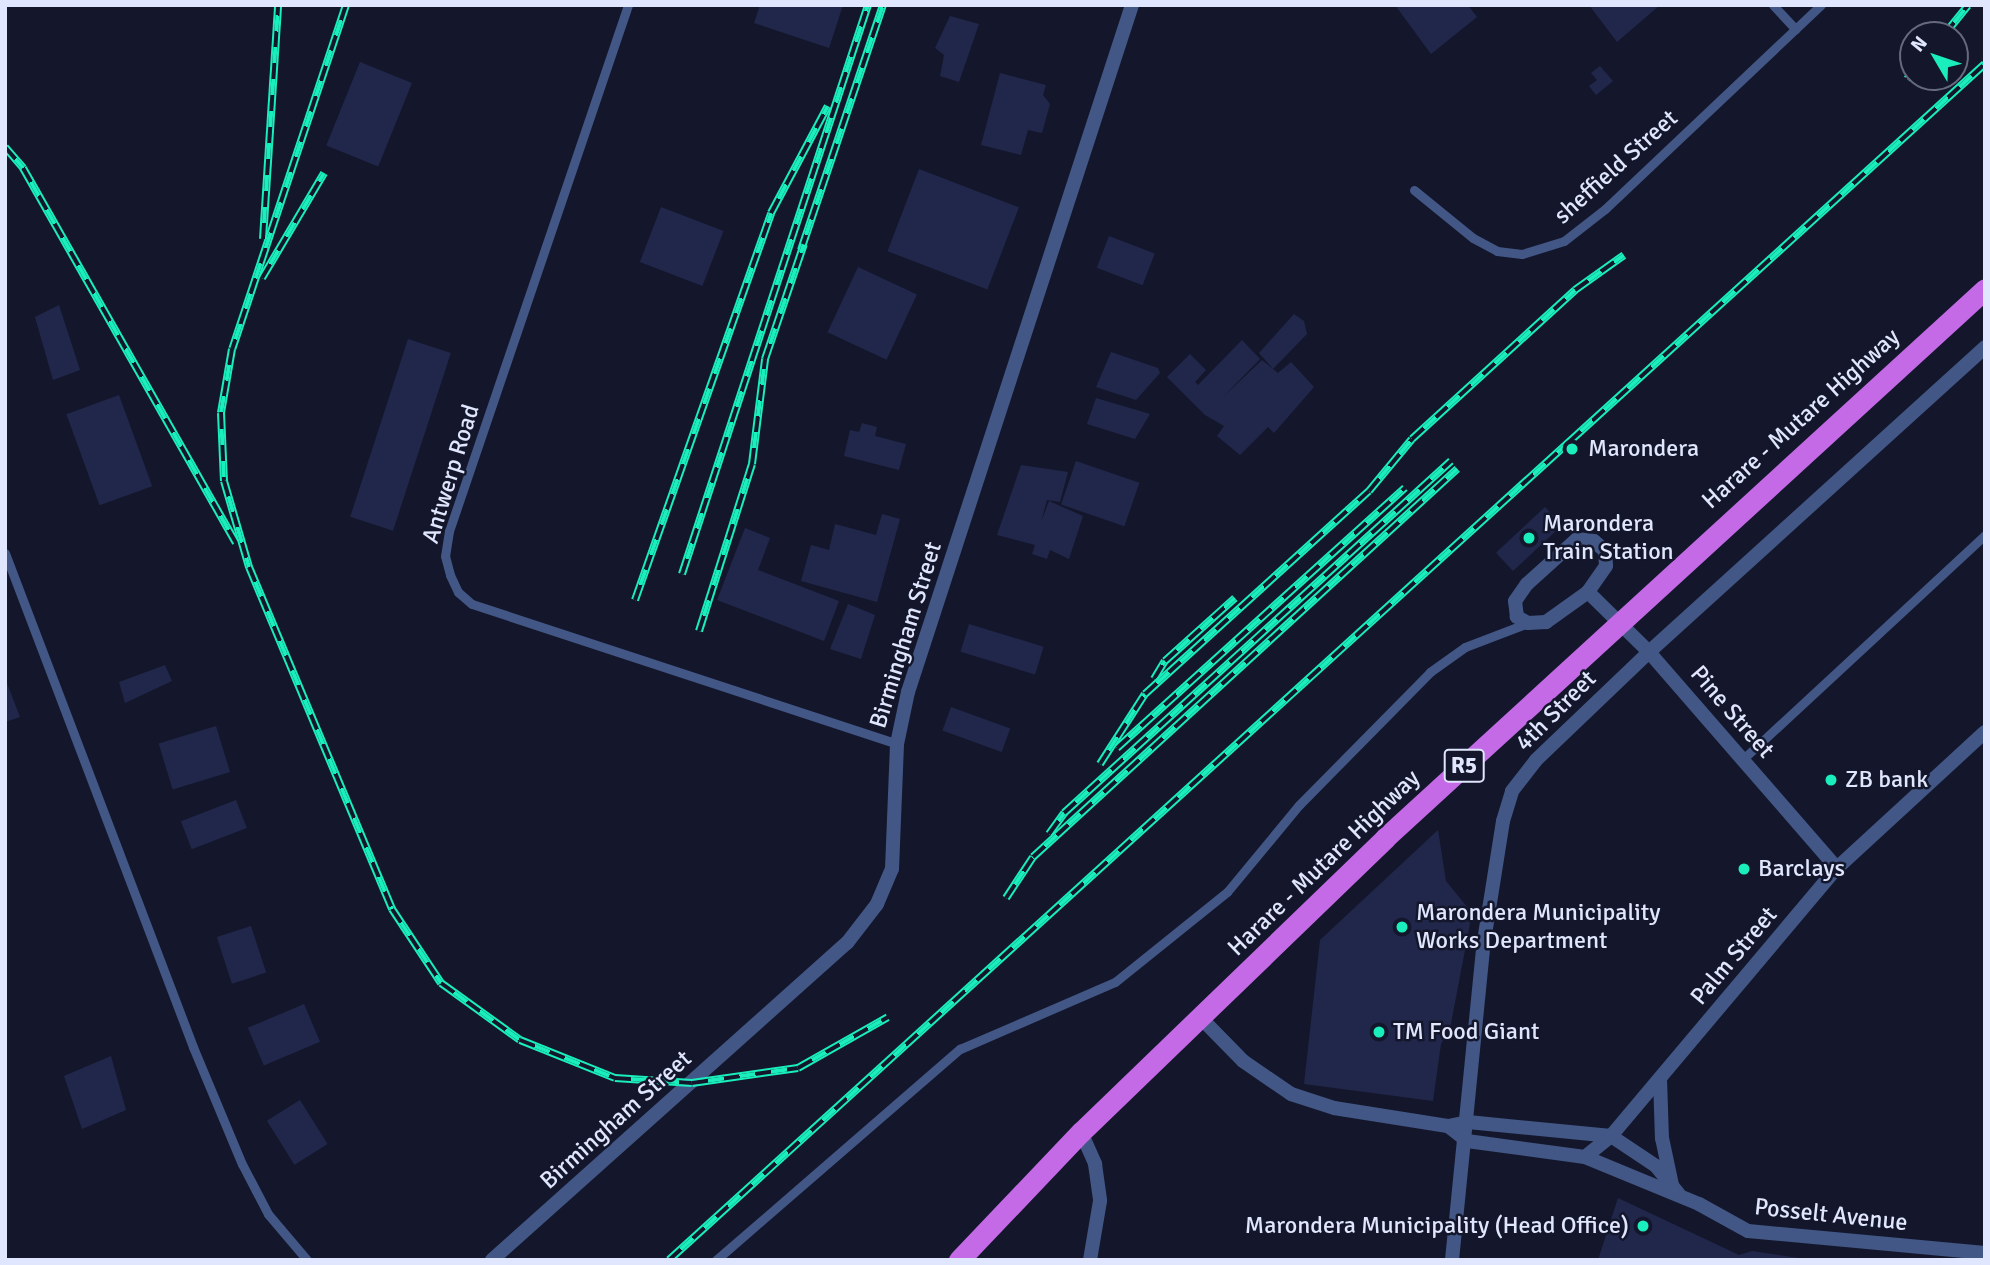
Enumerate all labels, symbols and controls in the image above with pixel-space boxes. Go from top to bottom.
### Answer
north arrow [1899,21,1969,91]
text: N [1906,31,1933,57]
street label: sheffield Street [1548,104,1684,230]
street label: Harare - Mutare Highway [1696,323,1906,515]
street label: Antwerp Road [416,401,486,547]
place label: Marondera [1588,435,1699,463]
marker: Marondera [1562,439,1582,459]
place label: Marondera Train Station [1543,510,1674,566]
marker: Marondera Train Station [1521,530,1537,546]
street label: Birmingham Street [864,538,948,732]
street label: Pine Street [1684,660,1780,764]
street label: 4th Street [1510,665,1602,757]
road number: R5 [1443,746,1485,786]
street label: Harare - Mutare Highway [1222,764,1426,962]
place label: ZB bank [1845,766,1928,794]
marker: ZB bank [1823,772,1839,788]
place label: Barclays [1758,855,1845,883]
marker: Barclays [1736,861,1752,877]
place label: Marondera Municipality Works Department [1416,899,1660,955]
street label: Palm Street [1685,901,1783,1011]
marker: Marondera Municipality Works Department [1394,919,1410,935]
place label: TM Food Giant [1393,1018,1539,1046]
marker: TM Food Giant [1371,1024,1387,1040]
street label: Birmingham Street [534,1045,698,1195]
street label: Posselt Avenue [1753,1193,1909,1237]
place label: Marondera Municipality (Head Office) [1245,1212,1629,1240]
marker: Marondera Municipality (Head Office) [1635,1218,1651,1234]

